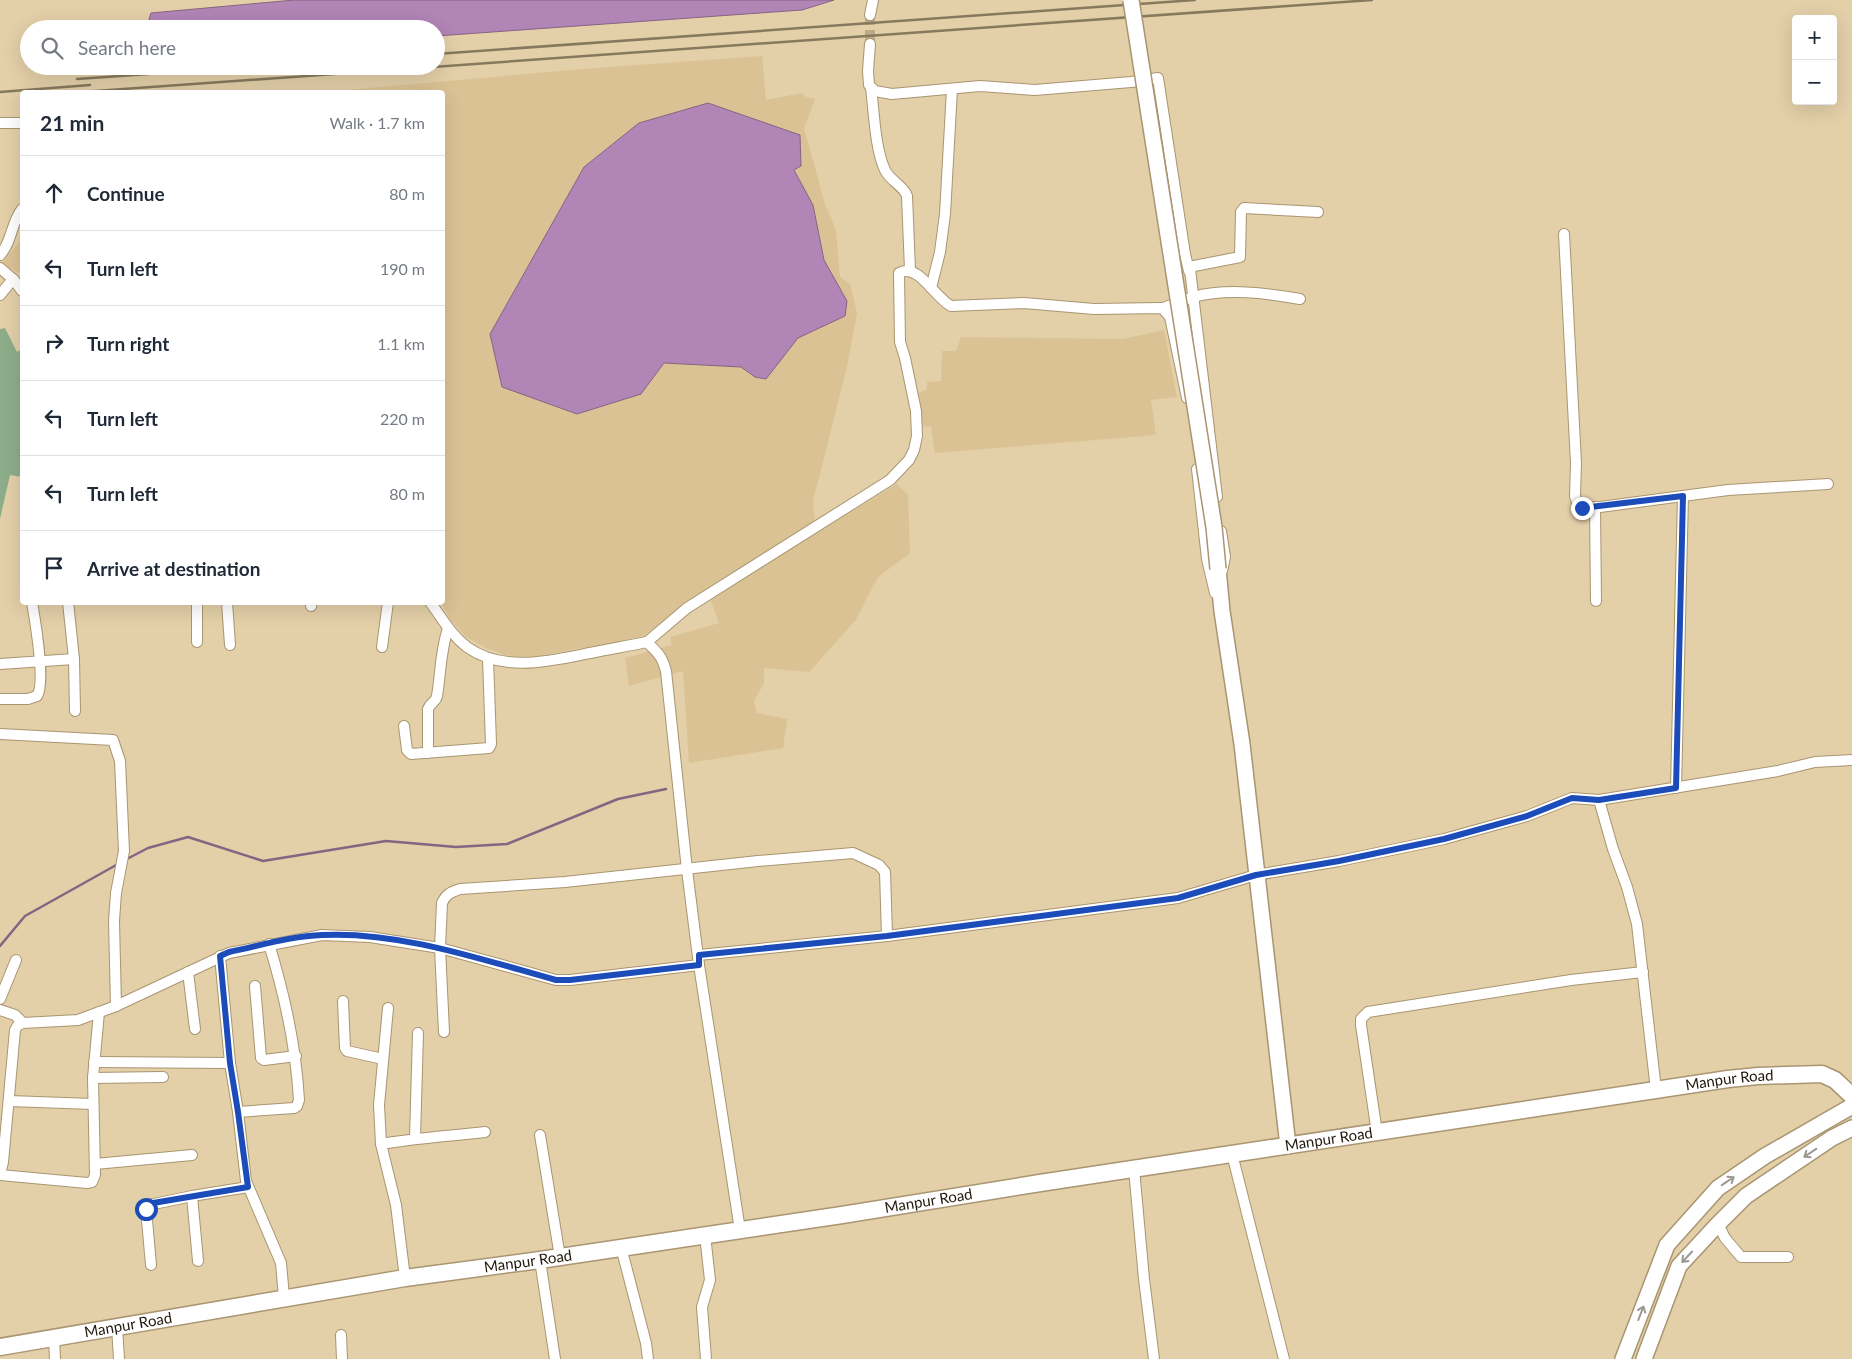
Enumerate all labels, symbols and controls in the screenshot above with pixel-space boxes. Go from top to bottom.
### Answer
map controls [1792,15,1837,105]
button: + [1792,15,1837,60]
search box [20,20,445,75]
icon: search [38,34,66,62]
text: Search here [78,36,176,59]
button: − [1792,60,1837,105]
text: 21 min [40,110,104,135]
text: Walk · 1.7 km [329,113,425,132]
icon: ahead [40,179,68,207]
text: Continue [87,182,165,205]
text: 80 m [389,184,425,203]
icon: left [40,254,68,282]
text: Turn left [87,257,158,280]
text: 190 m [380,259,425,278]
icon: right [40,329,68,357]
text: Turn right [87,332,169,355]
text: 1.1 km [377,334,425,353]
icon: left [40,404,68,432]
text: Turn left [87,407,158,430]
text: 220 m [380,409,425,428]
icon: left [40,479,68,507]
text: Turn left [87,482,158,505]
text: 80 m [389,484,425,503]
route end [1571,497,1594,520]
icon: arrive [40,554,68,582]
text: Arrive at destination [87,557,260,580]
street label: Manpur Road [1684,1066,1774,1093]
street label: Manpur Road [1283,1123,1374,1154]
one-way arrow [1803,1148,1817,1158]
one-way arrow [1721,1176,1735,1186]
street label: Manpur Road [883,1184,974,1216]
route start [135,1198,158,1221]
street label: Manpur Road [483,1245,573,1275]
one-way arrow [1681,1251,1692,1264]
one-way arrow [1637,1306,1646,1322]
street label: Manpur Road [83,1308,173,1340]

